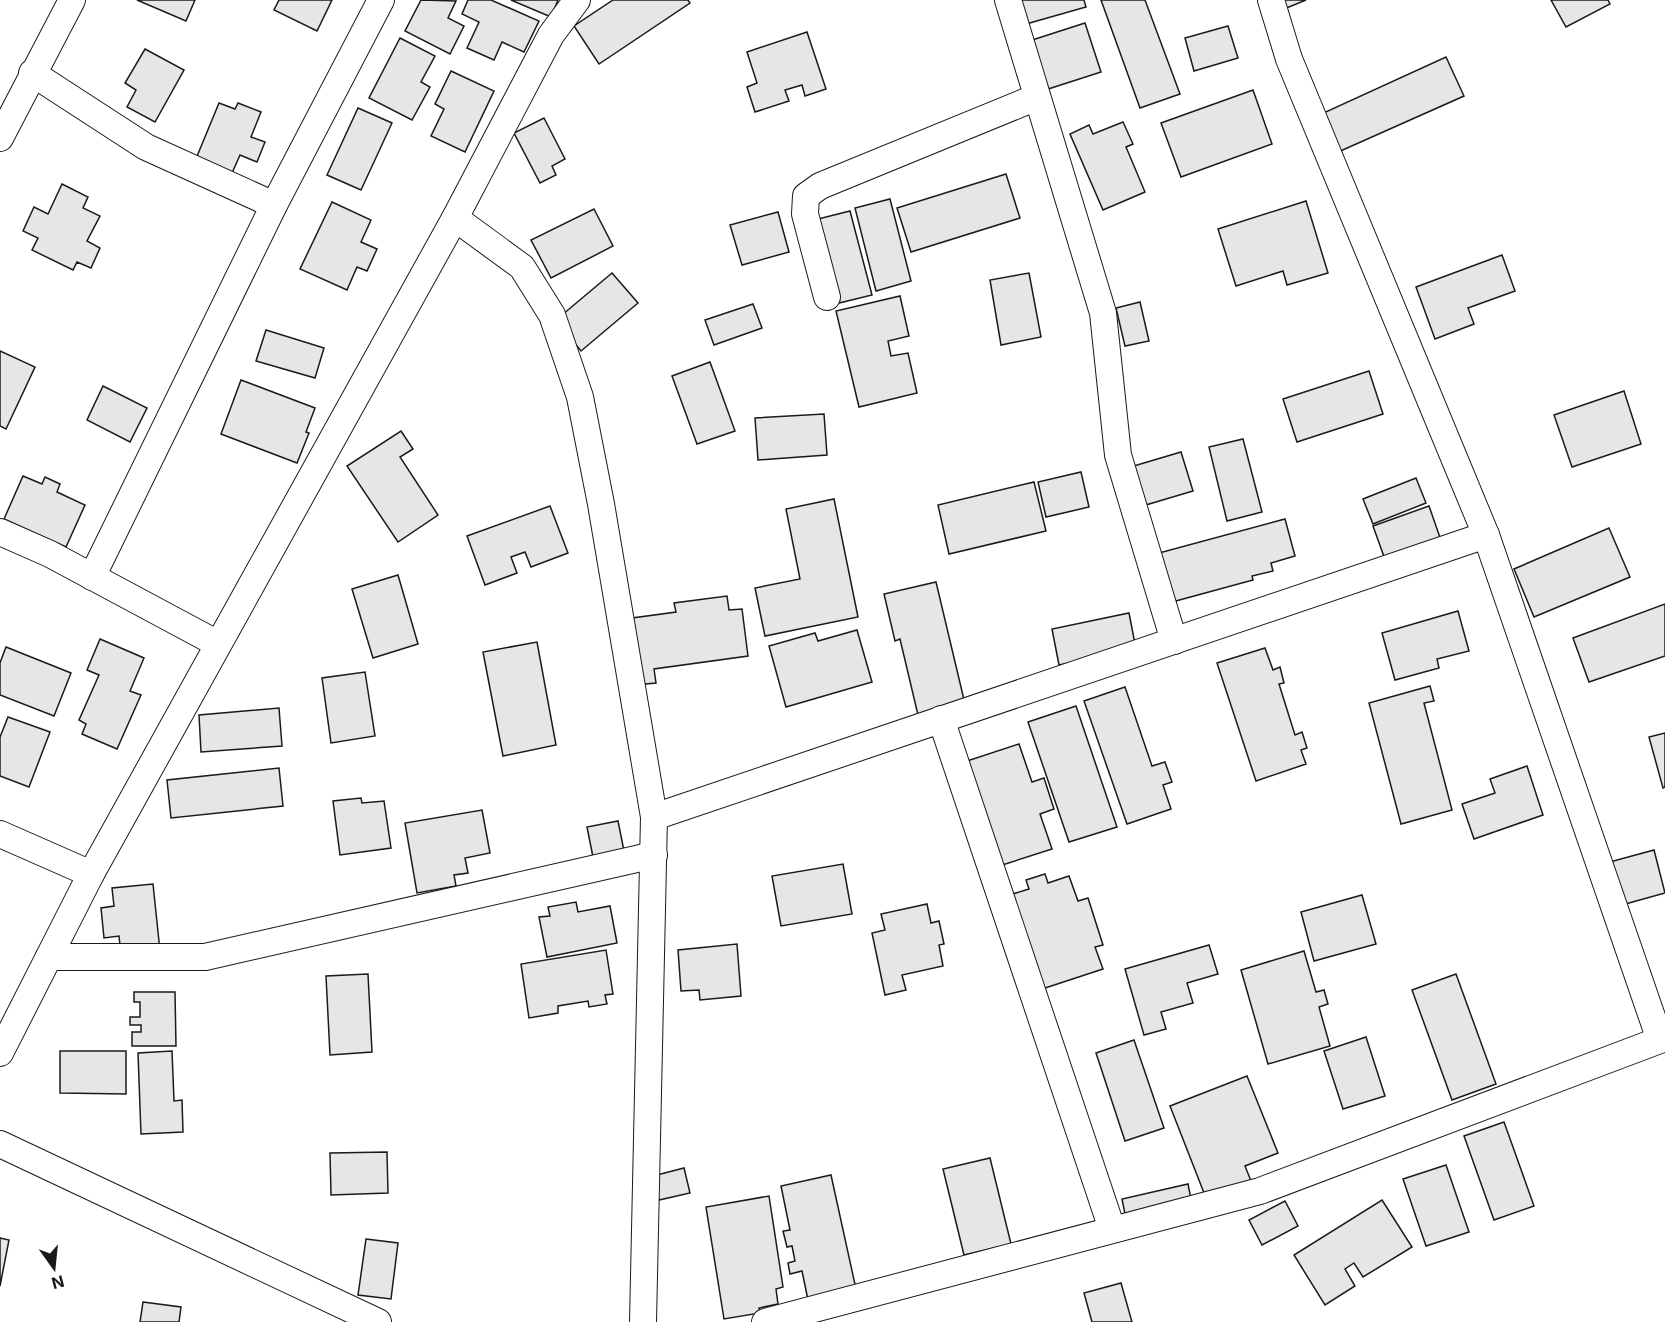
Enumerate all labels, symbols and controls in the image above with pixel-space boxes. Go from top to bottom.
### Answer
north arrow [24,1238,84,1298]
text: N [49,1271,66,1294]

